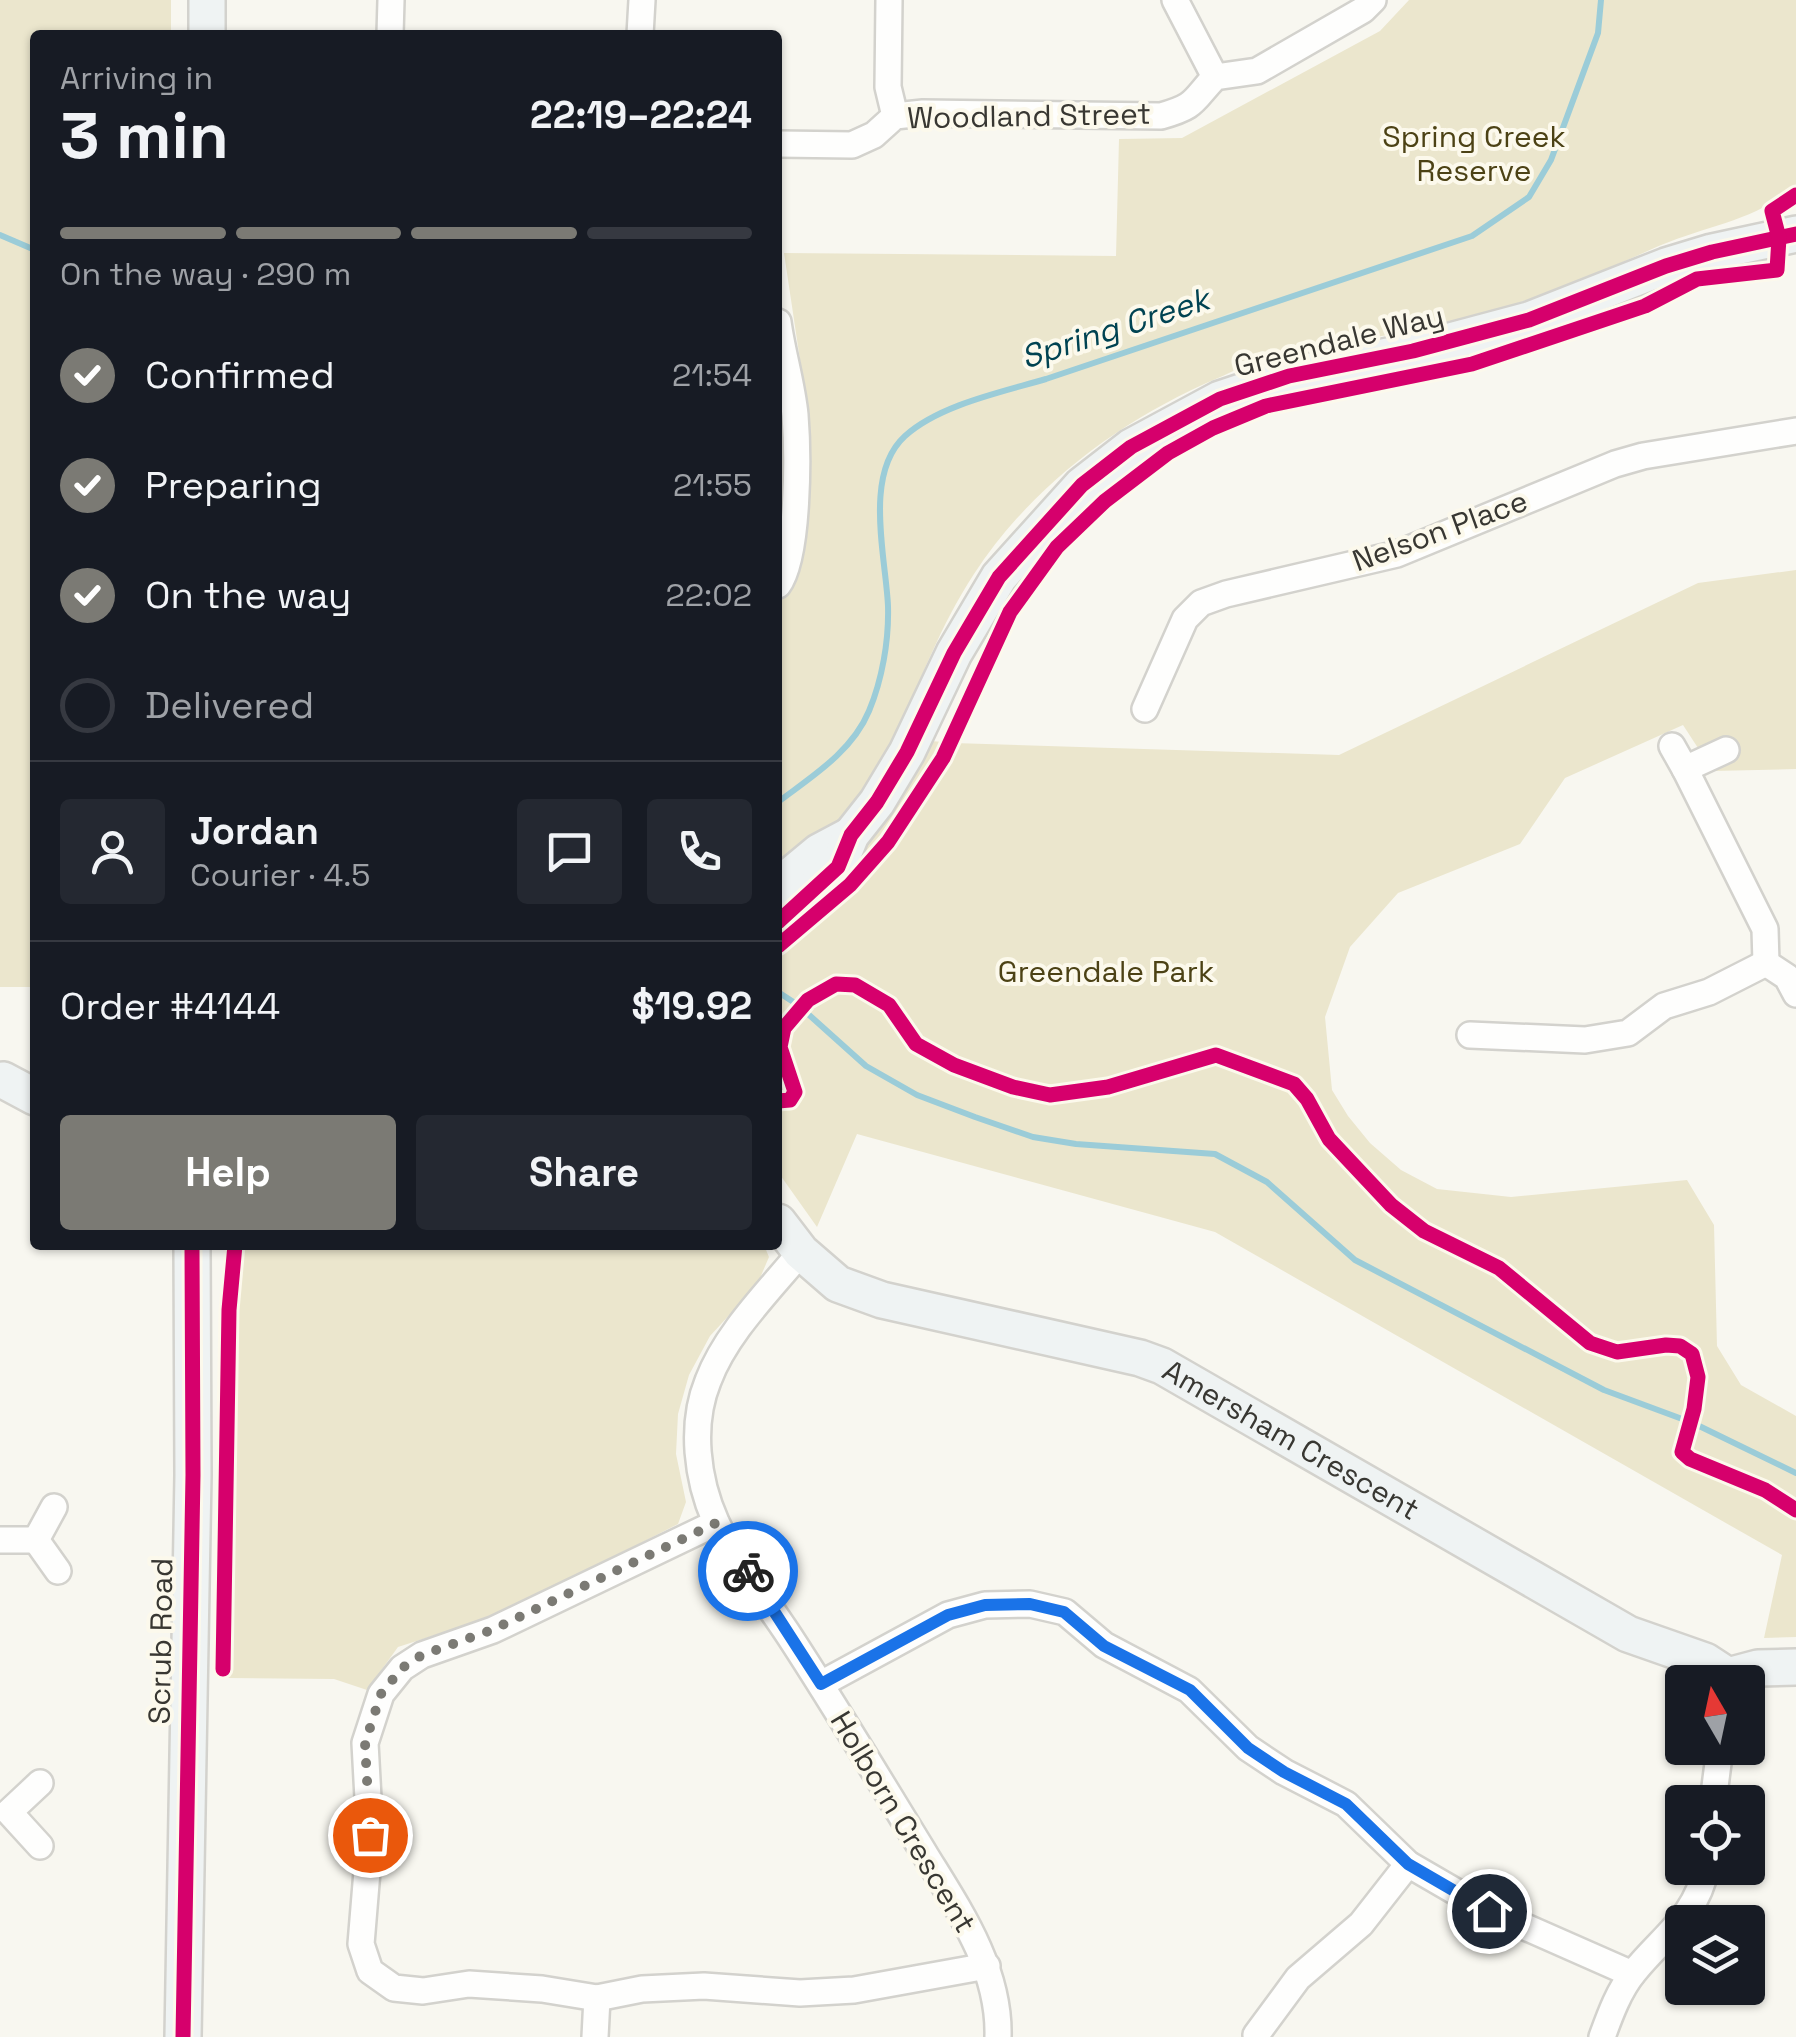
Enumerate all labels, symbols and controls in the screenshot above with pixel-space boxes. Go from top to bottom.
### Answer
text: Arriving in [60,58,213,98]
text: 22:19–22:24 [530,91,752,139]
text: 3 min [60,94,229,177]
street label: Woodland Street [907,94,1151,137]
park label: Spring Creek Reserve [1382,117,1566,190]
text: On the way · 290 m [60,254,351,294]
water label: Spring Creek [1016,278,1218,377]
street label: Greendale Way [1230,296,1448,385]
icon: check [60,348,115,403]
text: Confirmed [145,351,335,399]
text: 21:54 [672,355,752,395]
icon: check [60,458,115,513]
text: Preparing [145,461,322,509]
text: 21:55 [673,465,752,505]
street label: Nelson Place [1347,481,1533,580]
icon: check [60,568,115,623]
text: On the way [145,571,351,619]
text: 22:02 [666,575,752,615]
text: Delivered [145,681,314,729]
button: person [60,799,165,904]
button: chat [517,799,622,904]
button: phone [647,799,752,904]
text: Jordan [190,807,319,855]
text: Courier · 4.5 [190,855,371,895]
park label: Greendale Park [998,952,1214,991]
text: Order #4144 [60,982,280,1030]
text: $19.92 [631,982,752,1030]
button: Help [60,1115,396,1230]
button: Share [416,1115,752,1230]
street label: Amersham Crescent [1156,1351,1426,1529]
courier [698,1521,798,1621]
icon: bike [721,1544,776,1599]
street label: Scrub Road [140,1557,181,1725]
north arrow [1665,1665,1765,1765]
map controls [1665,1665,1765,2005]
street label: Holborn Crescent [822,1704,985,1940]
button: locate [1665,1785,1765,1885]
pin [328,1793,413,1878]
icon: bag [343,1808,398,1863]
pin [1447,1869,1532,1954]
icon: home [1462,1884,1517,1939]
button: layers [1665,1905,1765,2005]

